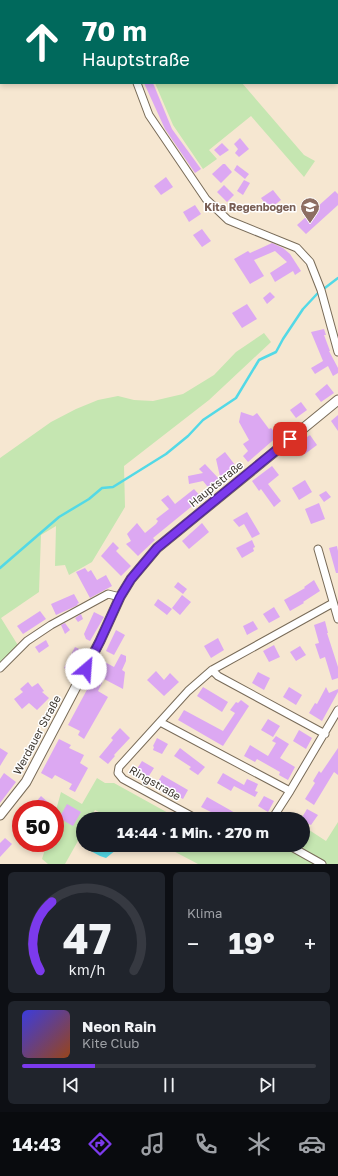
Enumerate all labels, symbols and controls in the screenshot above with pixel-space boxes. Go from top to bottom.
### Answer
text: 70 m [82,14,147,47]
icon: ahead [16,16,68,68]
text: Hauptstraße [82,48,190,70]
school or university icon: Kita Regenbogen [299,196,321,224]
place label: Kita Regenbogen [204,200,296,213]
pin [273,422,307,456]
icon: arrive [279,428,301,450]
street label: Hauptstraße [186,458,245,509]
position arrow [65,648,107,690]
street label: Werdauer Straße [10,693,63,777]
street label: Ringstraße [127,763,183,803]
speed limit sign: 50 [12,800,64,852]
text: 14:44 · 1 Min. · 270 m [117,823,269,841]
text: Klima [187,905,222,921]
text: 47 [62,912,111,962]
text: 19° [228,925,275,961]
text: − [187,930,199,957]
text: + [304,930,316,957]
text: km/h [68,960,105,977]
text: Neon Rain [82,1017,156,1035]
text: Kite Club [82,1035,139,1051]
icon: previous [60,1074,82,1096]
icon: pause [158,1074,180,1096]
icon: next [256,1074,278,1096]
icon: directions [86,1130,114,1158]
icon: music [139,1130,167,1158]
icon: phone [192,1130,220,1158]
icon: climate [245,1130,273,1158]
icon: car [298,1130,326,1158]
text: 14:43 [12,1133,61,1155]

